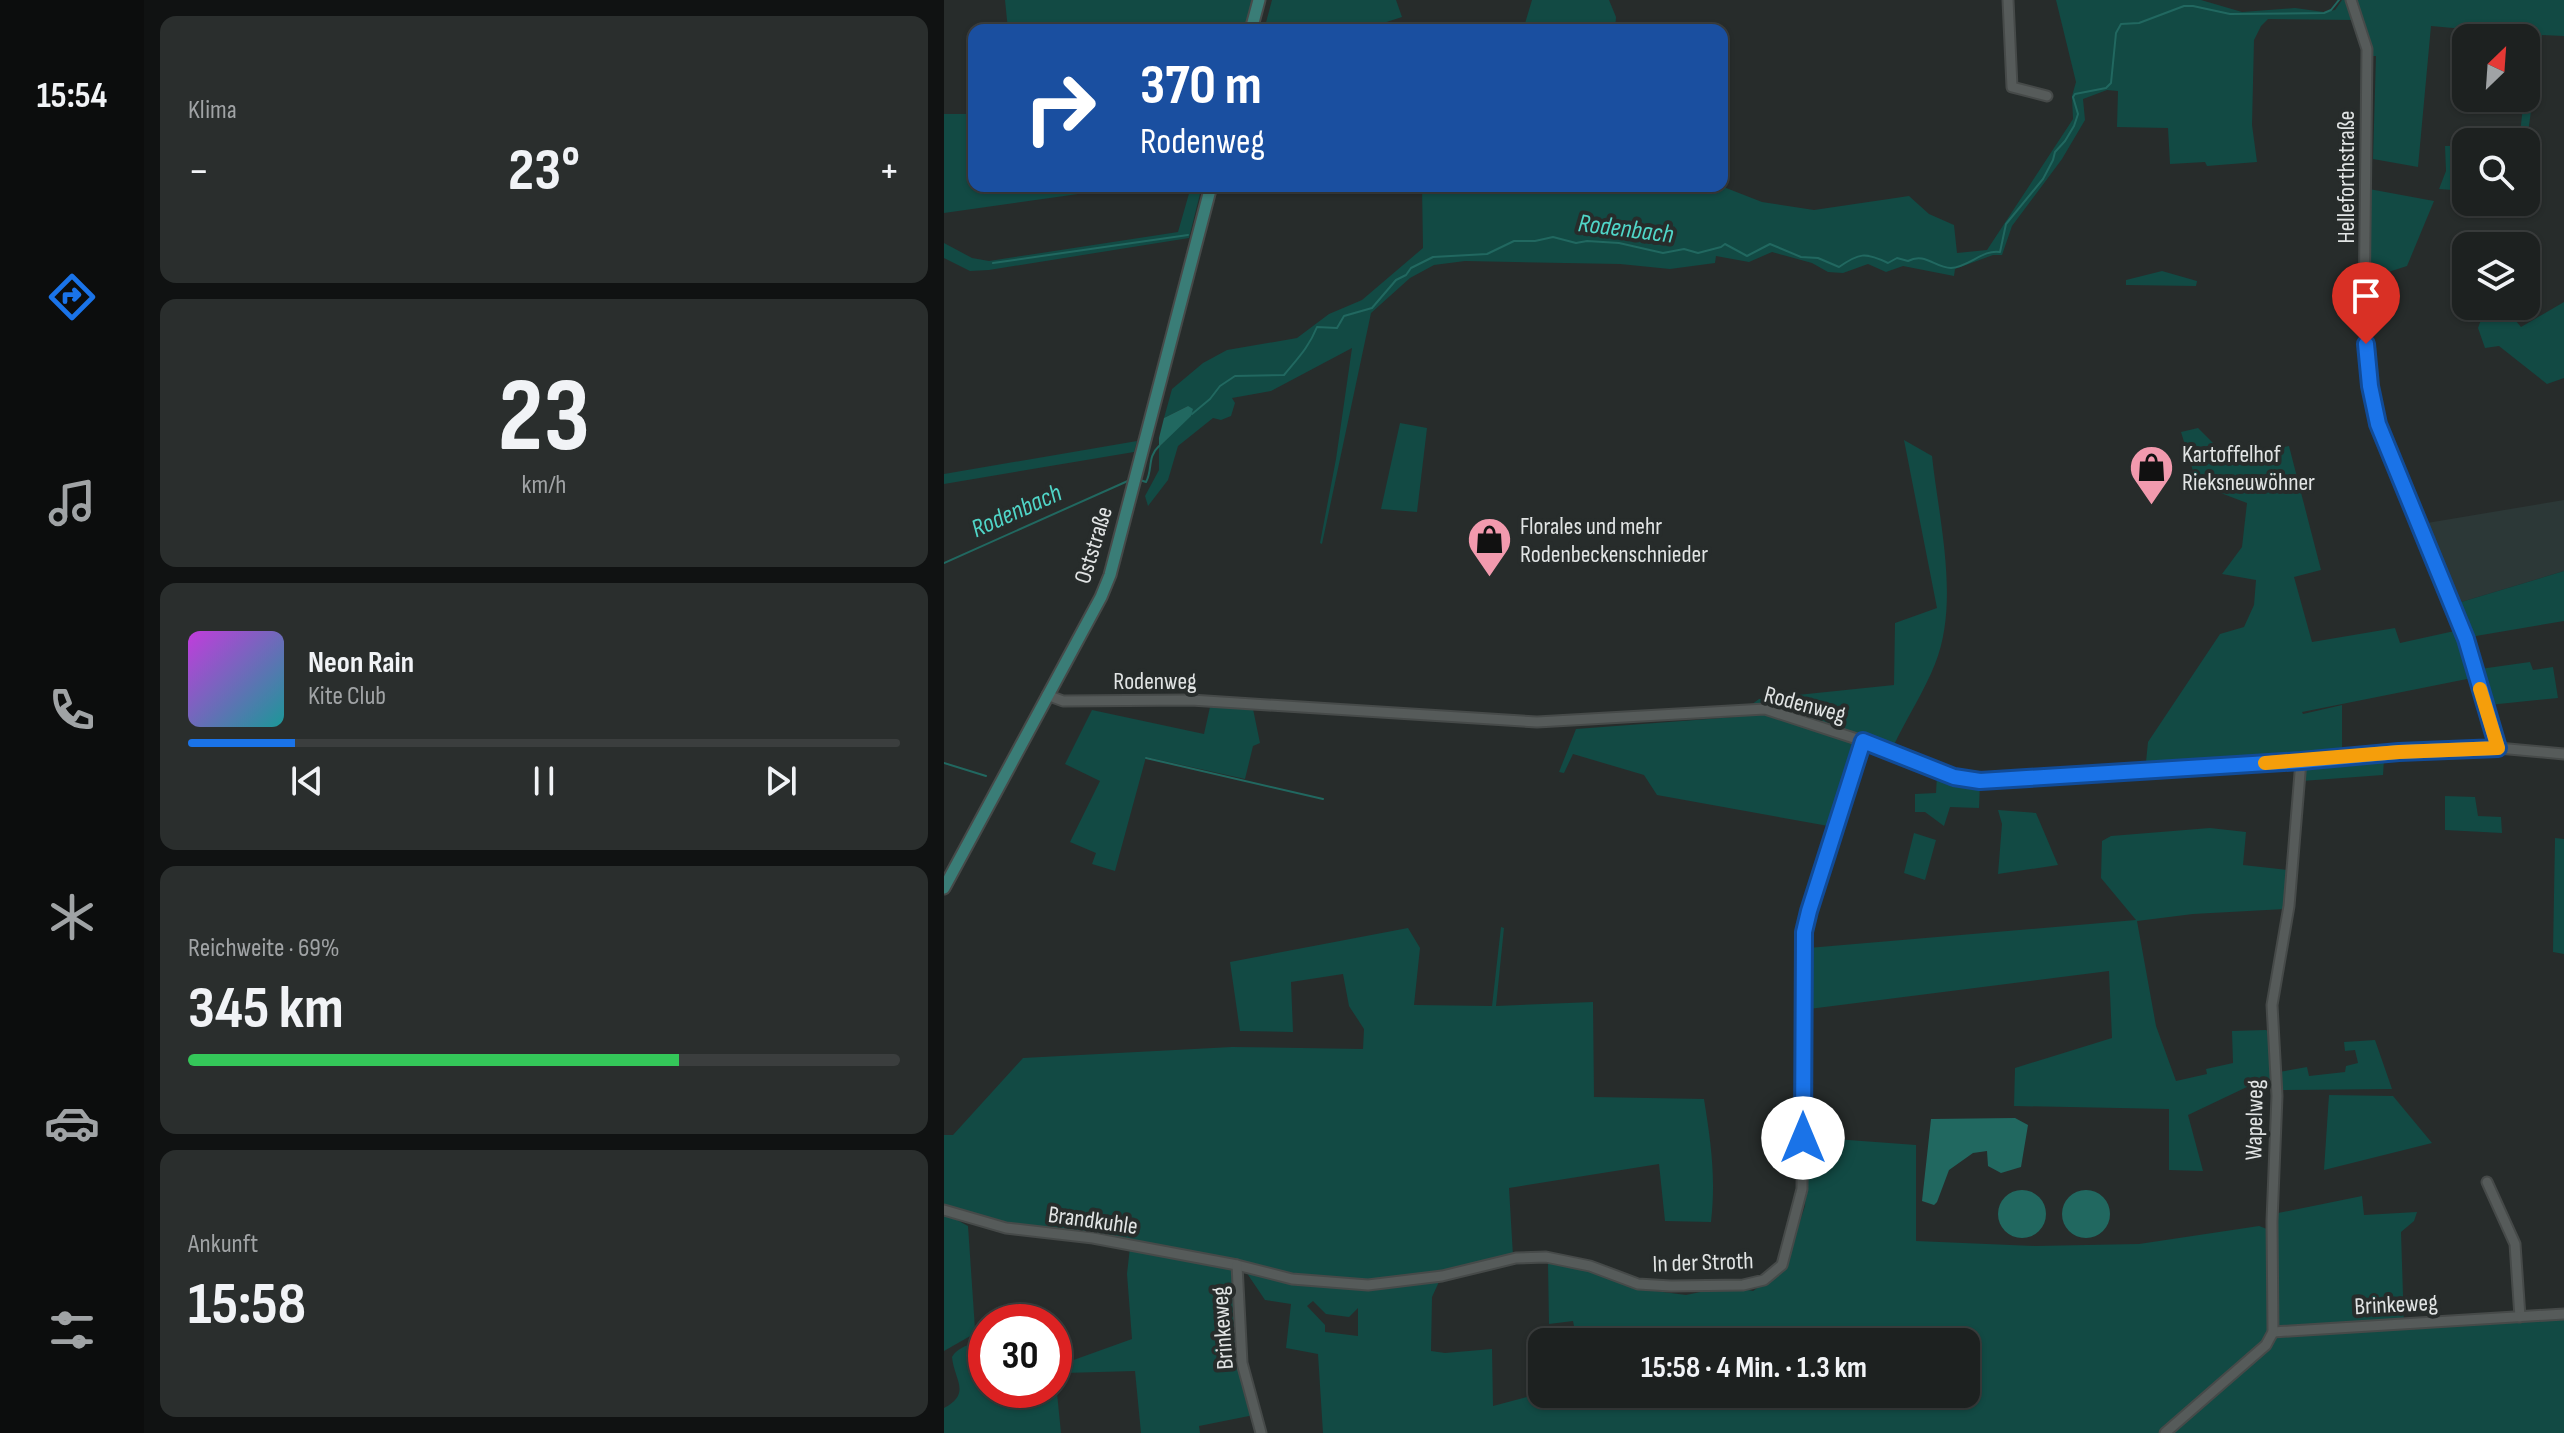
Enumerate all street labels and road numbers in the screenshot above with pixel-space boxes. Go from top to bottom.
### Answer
street label: Helleforthstraße [2332,111,2361,243]
street label: Oststraße [1068,503,1119,587]
street label: Rodenweg [1113,667,1197,696]
street label: Rodenweg [1761,680,1849,729]
street label: Wapelweg [2239,1079,2270,1161]
street label: Brandkuhle [1046,1200,1140,1241]
street label: In der Stroth [1652,1246,1754,1279]
street label: Brinkeweg [1205,1285,1240,1371]
street label: Brinkeweg [2354,1288,2438,1321]

